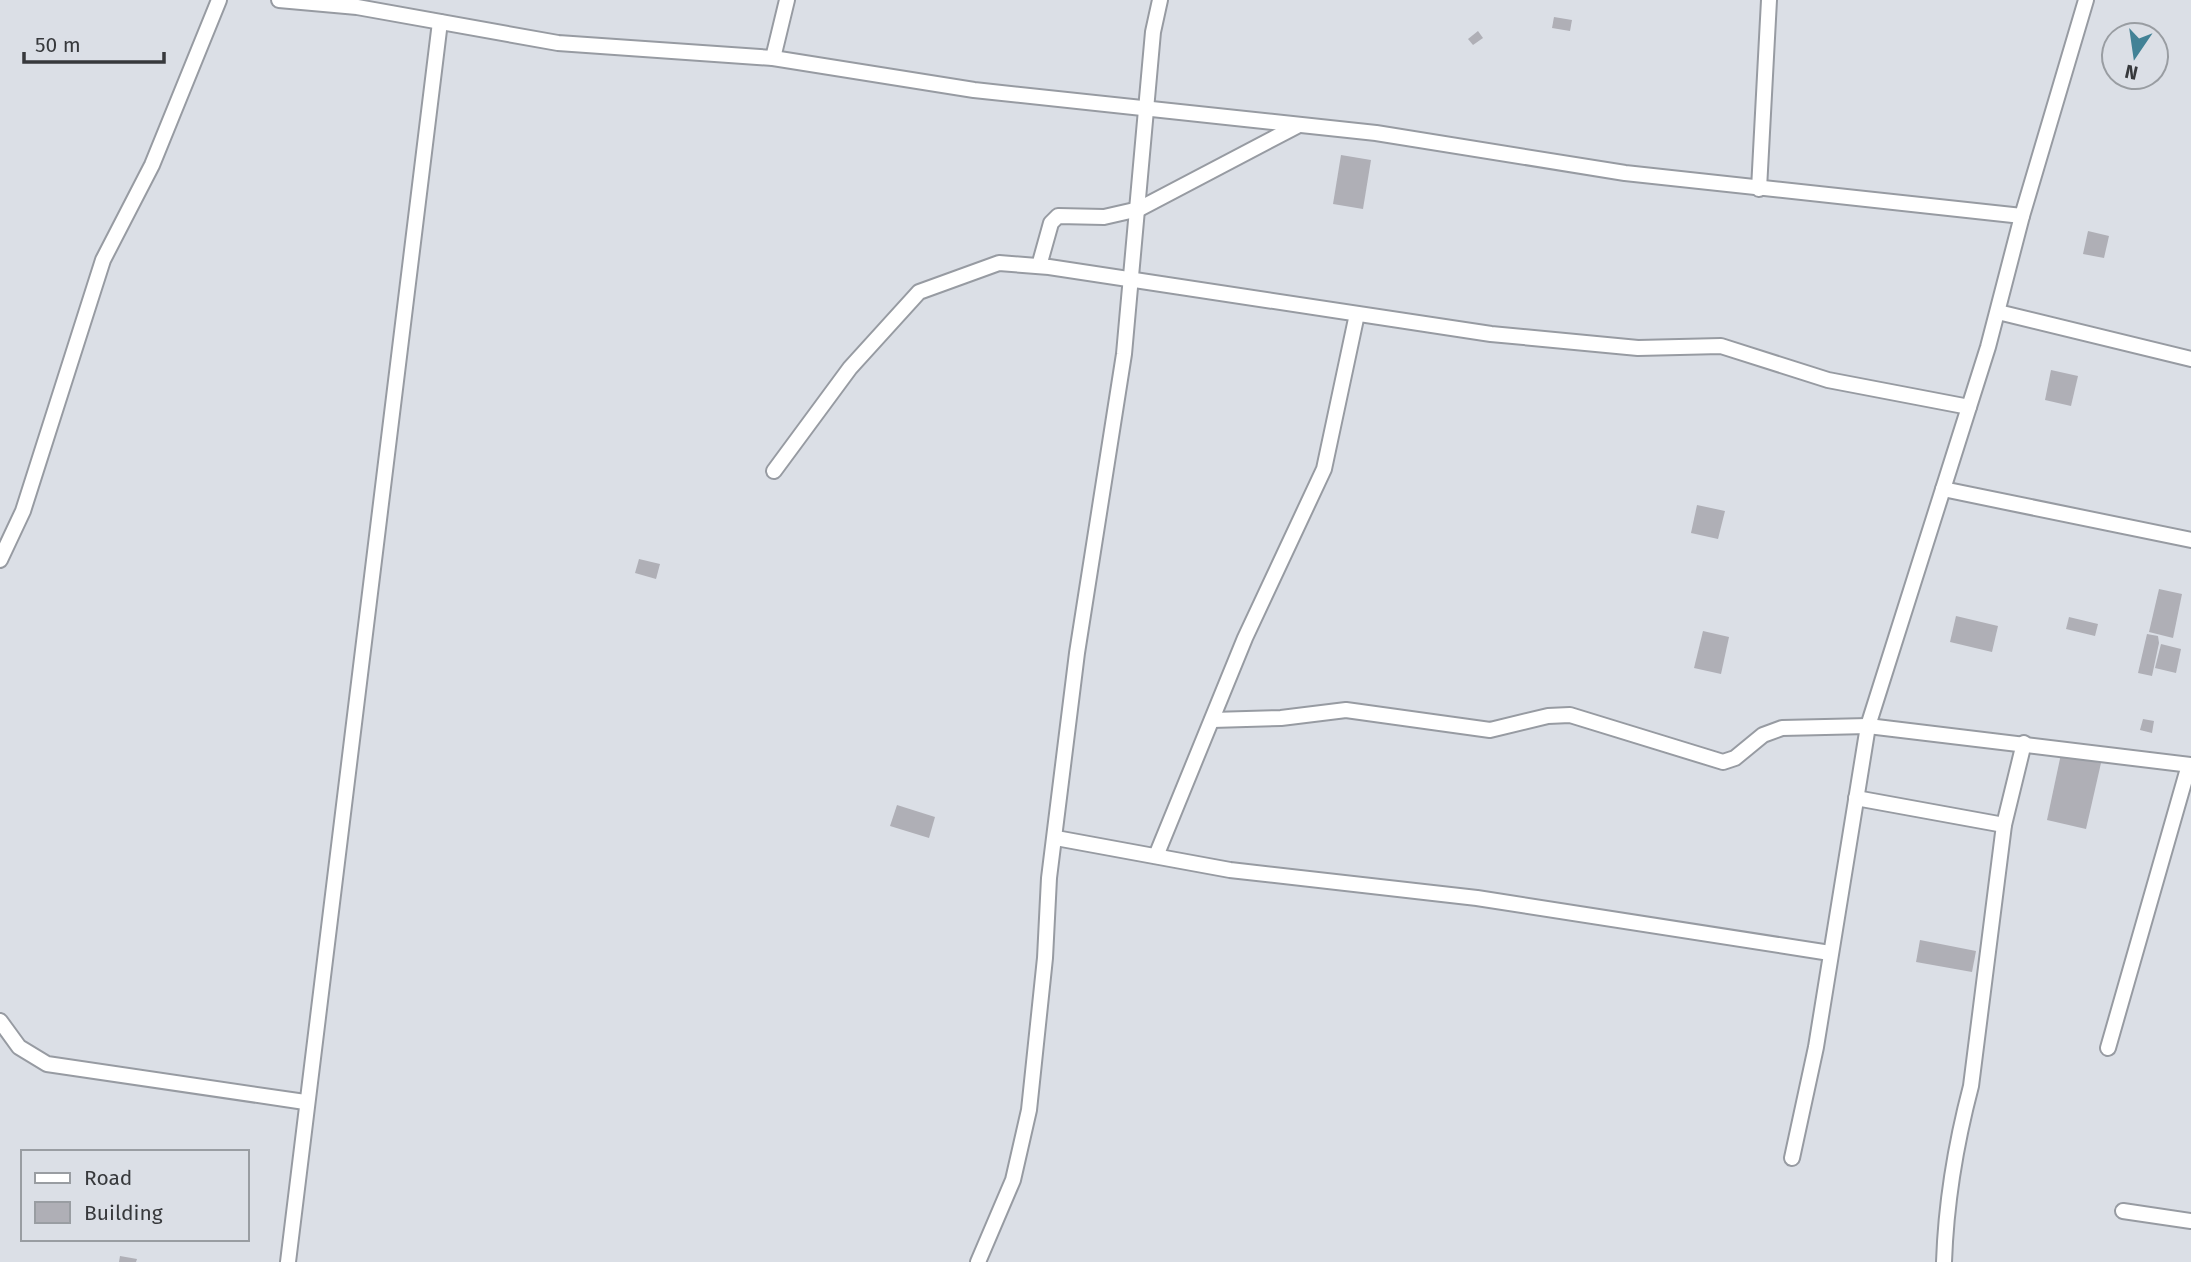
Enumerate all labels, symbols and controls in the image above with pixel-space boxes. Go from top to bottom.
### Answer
scale bar [24,21,164,65]
north arrow [2100,21,2170,91]
text: 50 m [35,32,81,58]
text: N [2123,59,2140,85]
legend [21,1150,248,1241]
text: Road [84,1165,132,1191]
text: Building [84,1200,163,1226]

